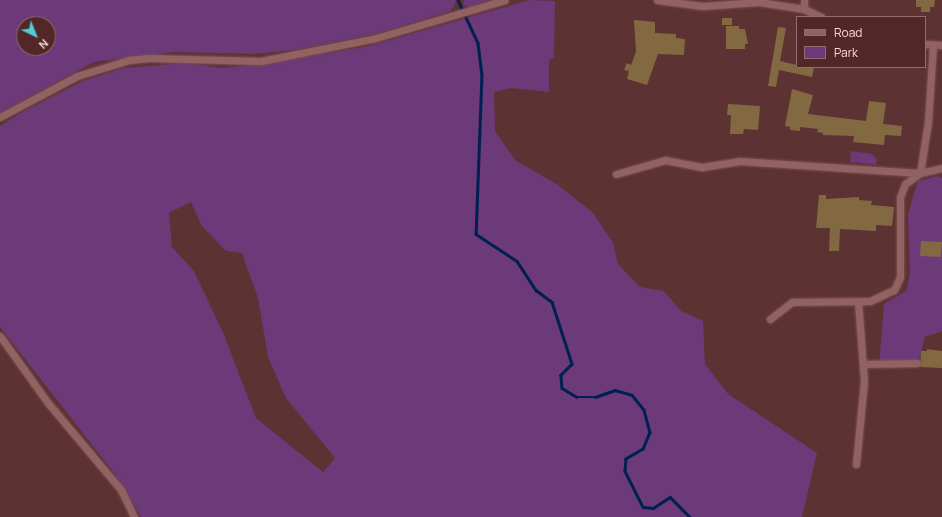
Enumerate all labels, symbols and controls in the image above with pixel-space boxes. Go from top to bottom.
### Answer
north arrow [16,16,56,56]
legend [796,16,926,68]
text: Road [834,24,862,41]
text: N [36,36,52,53]
text: Park [834,44,858,61]

